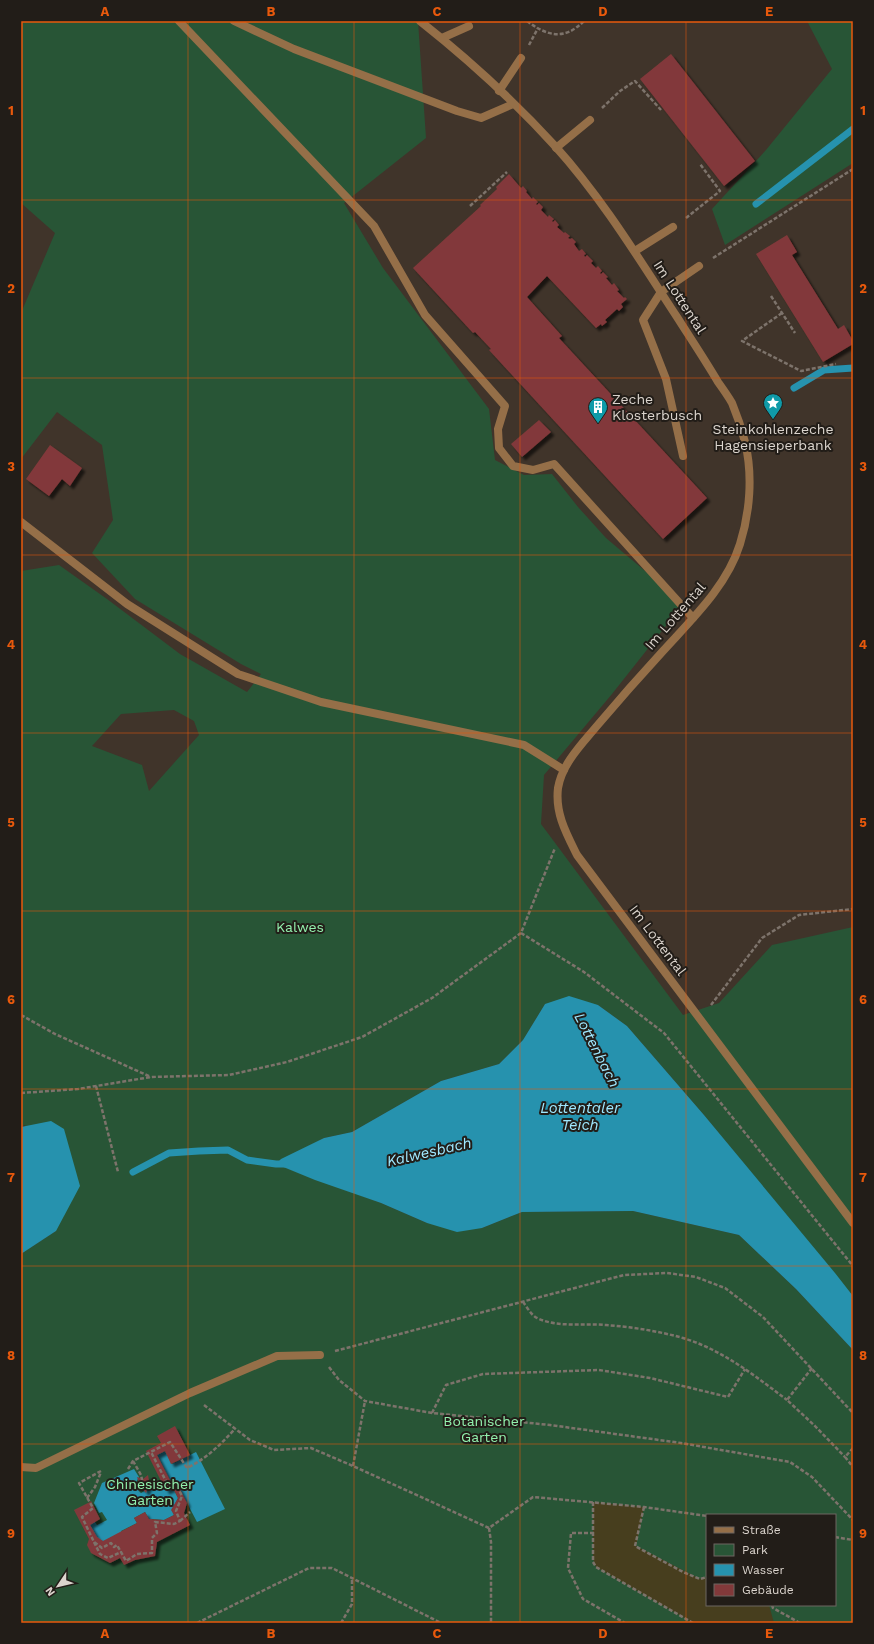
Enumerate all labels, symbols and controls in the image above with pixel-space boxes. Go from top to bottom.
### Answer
text: A [101,4,110,19]
text: B [267,4,276,19]
text: C [433,4,442,19]
text: D [598,4,608,19]
text: E [765,4,773,19]
text: 1 [8,103,14,118]
text: 1 [860,103,866,118]
street label: Im Lottental [650,257,710,337]
text: 2 [7,281,15,296]
text: 2 [859,281,867,296]
place label: Zeche Klosterbusch [612,391,702,423]
place icon: Steinkohlenzeche Hagensieperbank [762,392,784,420]
building icon: Zeche Klosterbusch [587,396,609,424]
place label: Steinkohlenzeche Hagensieperbank [712,421,834,453]
text: 3 [7,459,15,474]
text: 3 [859,459,867,474]
street label: Im Lottental [641,578,709,653]
text: 4 [7,637,16,652]
text: 4 [859,637,868,652]
text: 5 [7,815,15,830]
text: 5 [859,815,867,830]
street label: Im Lottental [626,902,690,979]
park label: Kalwes [276,919,324,935]
text: 6 [7,992,15,1007]
text: 6 [859,992,867,1007]
water label: Lottenbach [571,1010,623,1090]
water label: Lottentaler Teich [540,1099,621,1134]
water label: Kalwesbach [385,1134,473,1170]
text: 7 [7,1170,15,1185]
text: 7 [859,1170,867,1185]
text: 8 [7,1348,15,1363]
text: 8 [859,1348,867,1363]
park label: Botanischer Garten [443,1413,525,1445]
park label: Chinesischer Garten [106,1476,194,1508]
legend [706,1514,836,1606]
text: Straße [742,1523,781,1537]
text: 9 [7,1526,15,1541]
text: 9 [859,1526,867,1541]
text: Park [742,1543,768,1557]
text: Wasser [742,1563,784,1577]
north arrow [38,1566,78,1606]
text: Gebäude [742,1583,794,1597]
text: N [43,1584,58,1599]
text: A [101,1626,110,1641]
text: B [267,1626,276,1641]
text: C [433,1626,442,1641]
text: D [598,1626,608,1641]
text: E [765,1626,773,1641]

